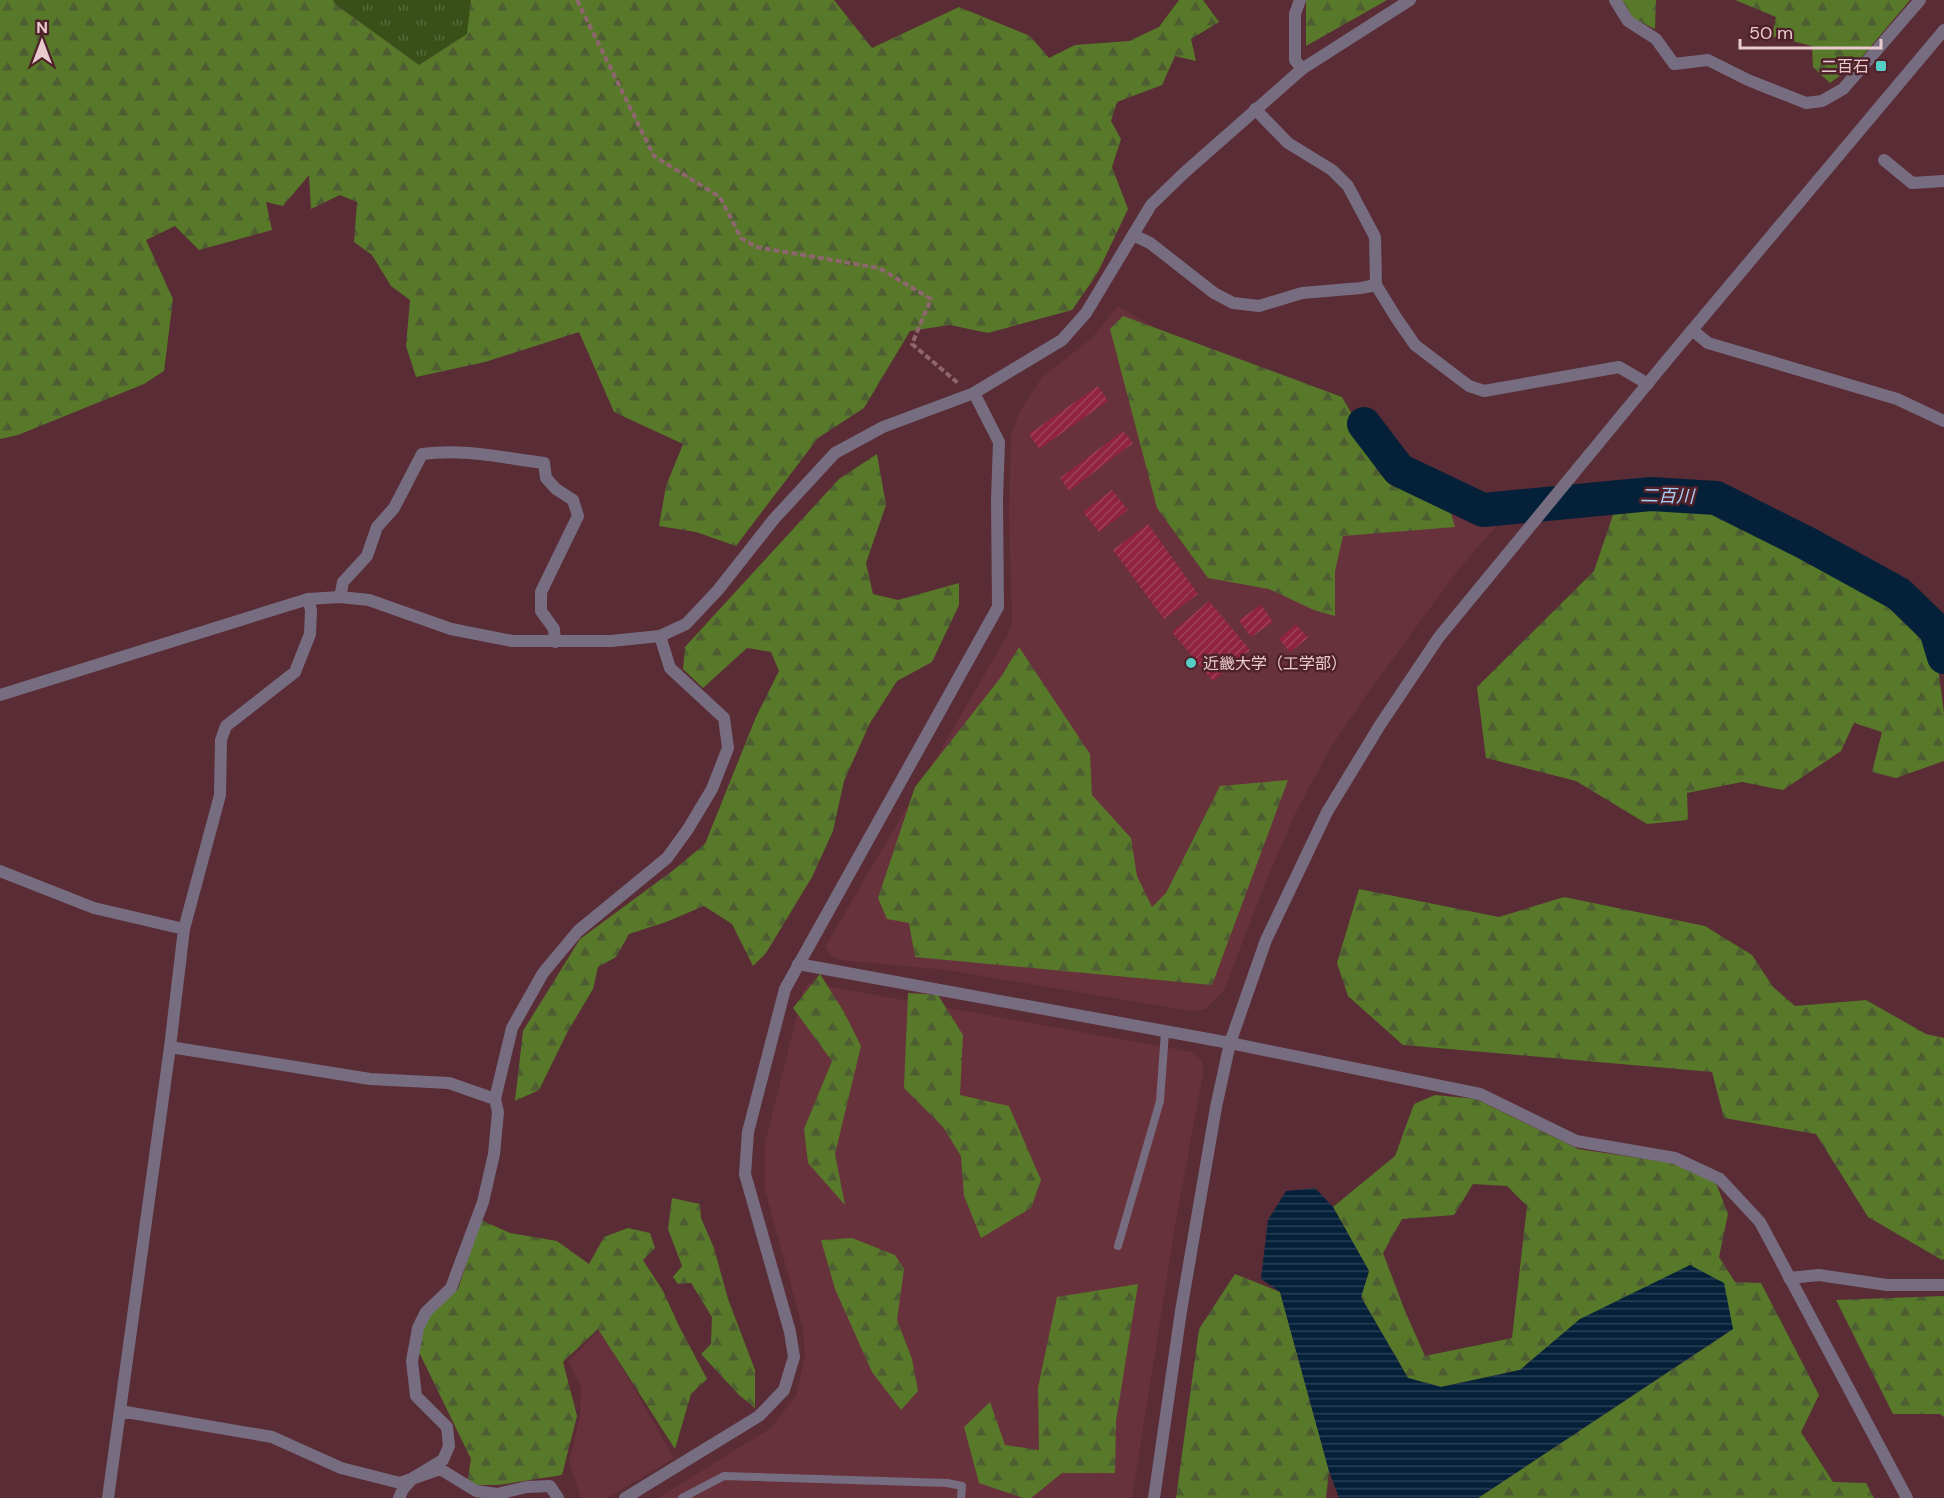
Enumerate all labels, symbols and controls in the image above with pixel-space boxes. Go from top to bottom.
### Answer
north arrow [12,12,72,72]
scale bar [1740,12,1881,50]
text: N [36,17,48,38]
text: 50 m [1749,21,1793,45]
place label: 二百石 [1821,56,1869,77]
marker: 二百石 [1874,59,1888,73]
water label: 二百川 [1640,484,1696,509]
place label: 近畿大学（工学部） [1203,653,1347,674]
marker: 近畿大学（工学部） [1184,656,1198,670]

